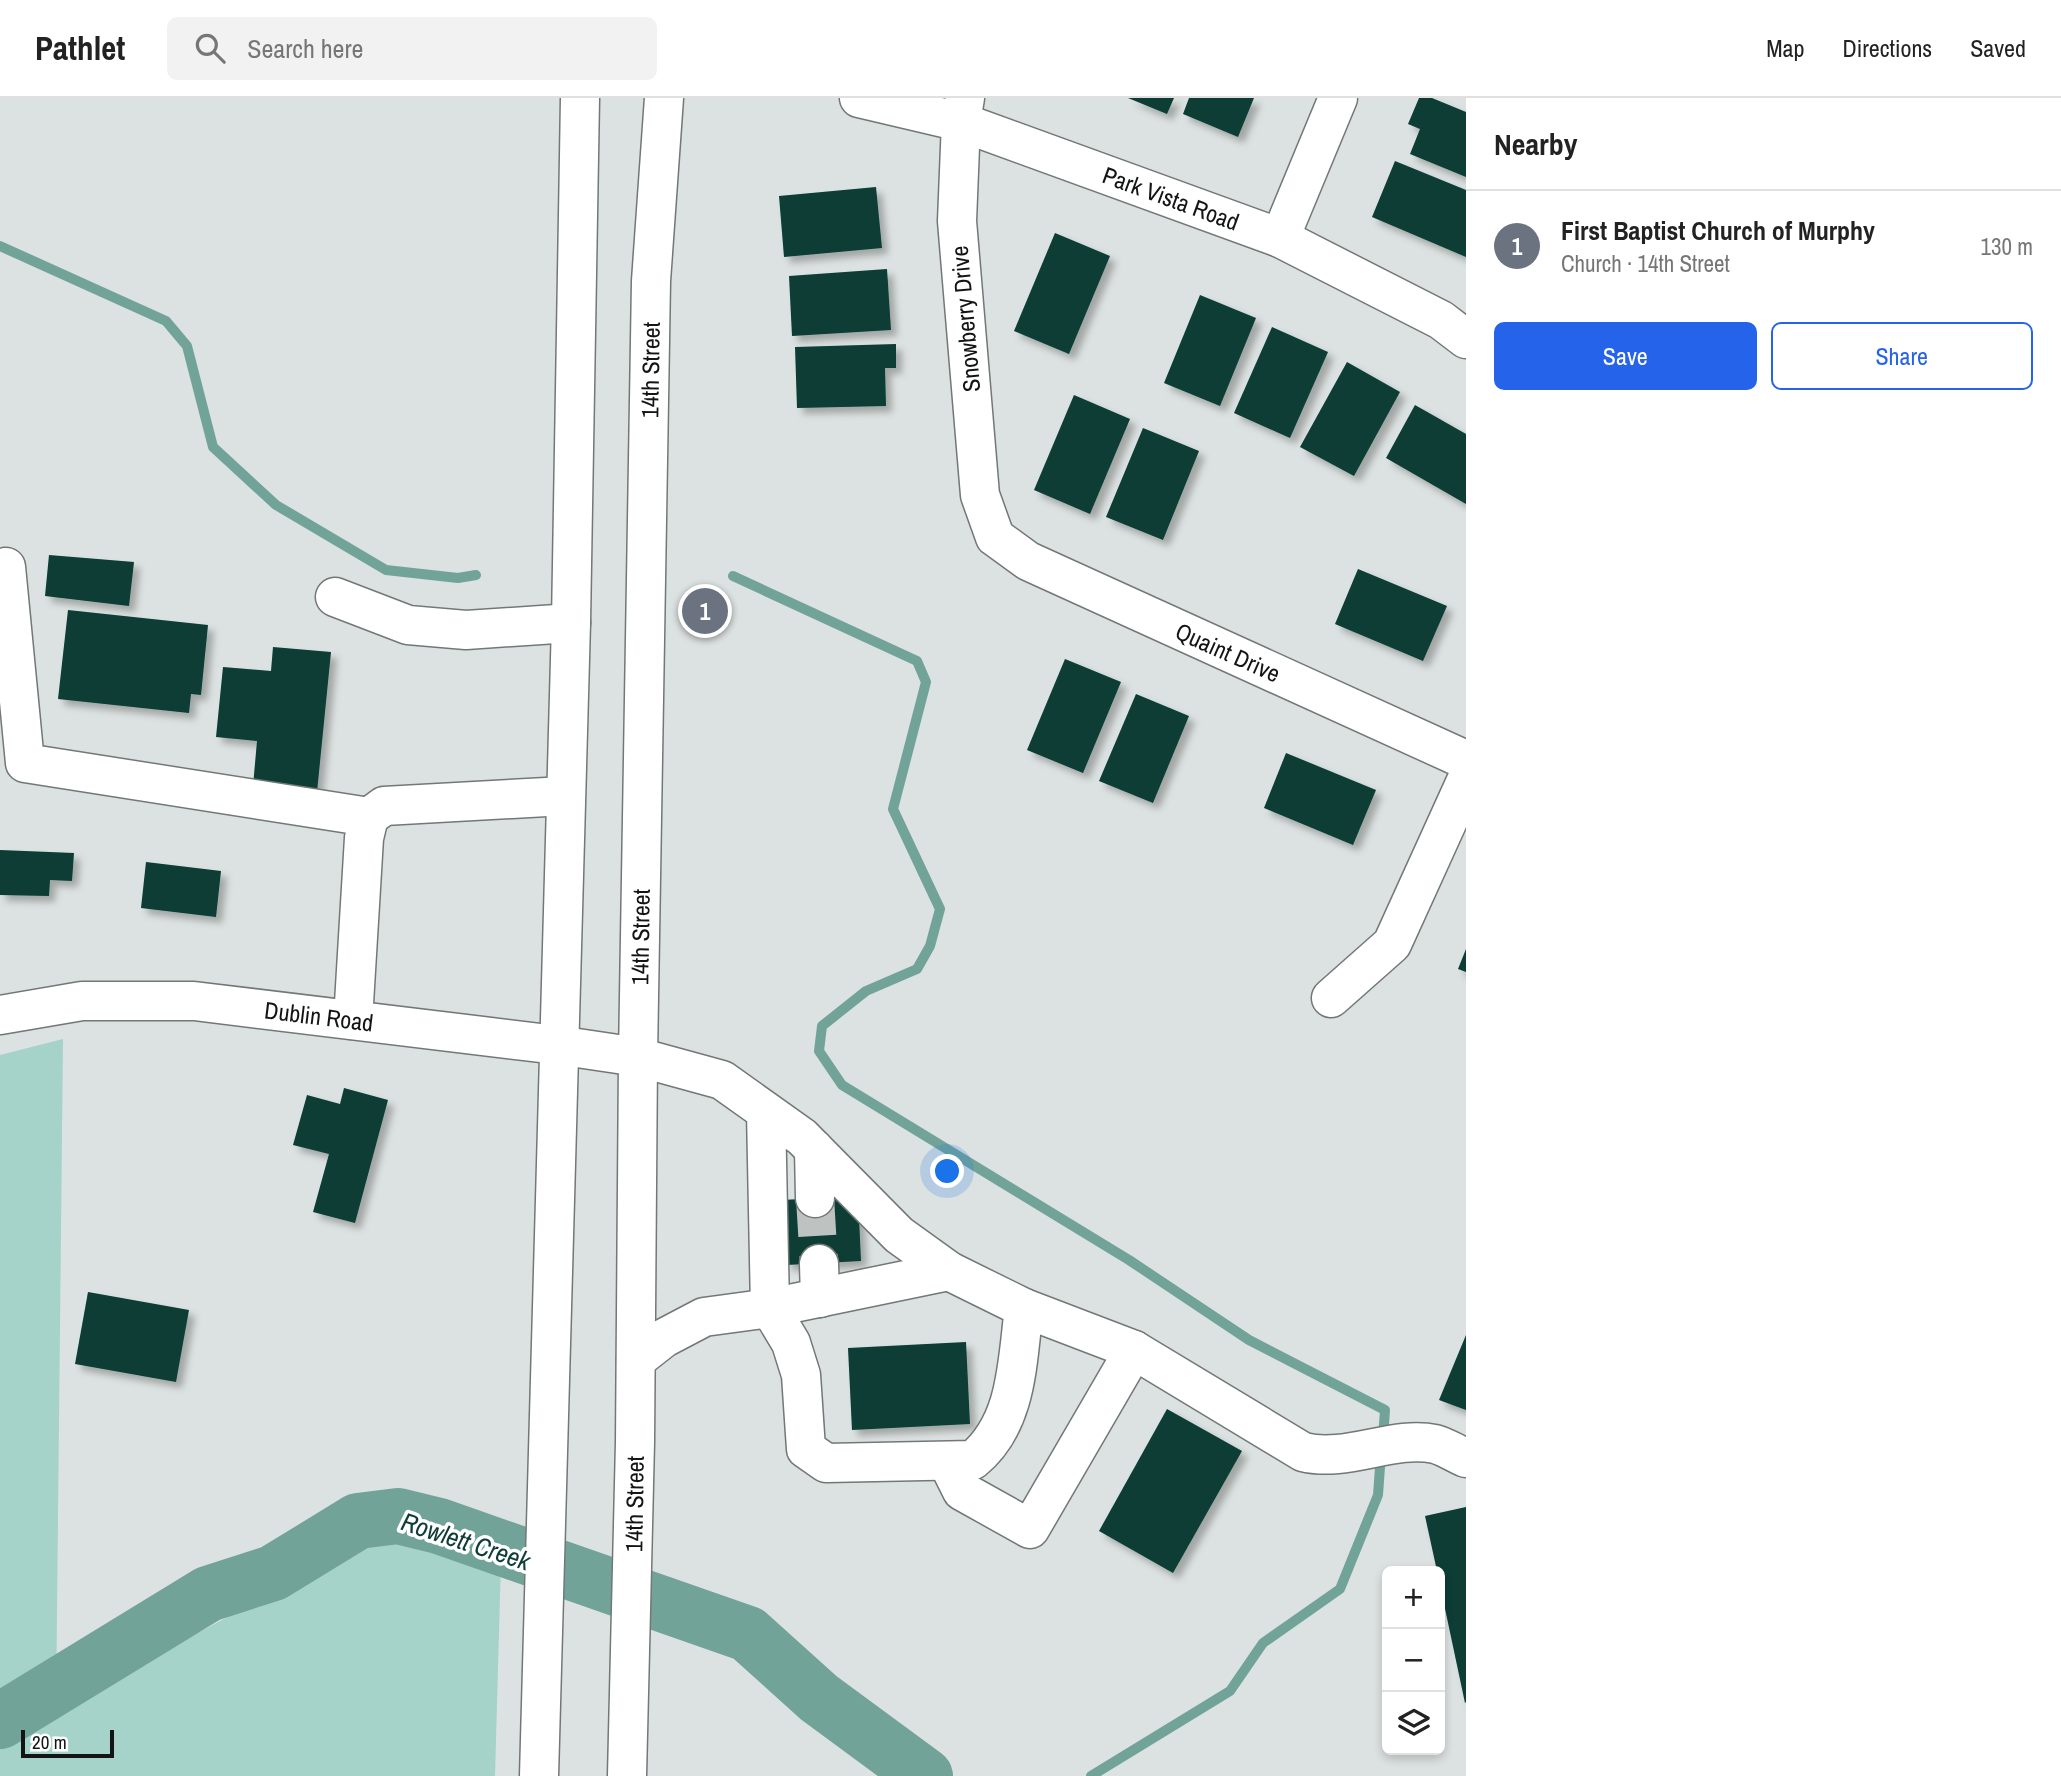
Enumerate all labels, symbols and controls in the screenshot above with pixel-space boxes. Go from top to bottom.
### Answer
search box [167,17,657,80]
text: Pathlet [35,26,125,70]
icon: search [191,29,229,67]
text: Search here [247,31,363,66]
text: Map [1766,32,1804,64]
text: Directions [1842,32,1932,64]
text: Saved [1970,32,2026,64]
text: Nearby [1494,124,1577,164]
street label: Park Vista Road [1098,159,1244,237]
text: First Baptist Church of Murphy [1561,213,1875,248]
text: 1 [1512,231,1522,262]
text: 130 m [1981,231,2033,262]
street label: Snowberry Drive [943,245,987,393]
text: Church · 14th Street [1561,248,1730,279]
street label: 14th Street [633,321,667,418]
button: Save [1494,322,1757,390]
button: Share [1771,322,2033,390]
pin: 1 [682,585,728,637]
street label: Quaint Drive [1171,615,1285,689]
street label: 14th Street [623,888,657,985]
street label: Dublin Road [263,993,375,1039]
your location [930,1154,964,1188]
street label: 14th Street [617,1455,651,1552]
water label: Rowlett Creek [397,1504,536,1579]
map controls [1382,1566,1445,1755]
button: + [1382,1566,1445,1629]
button: − [1382,1629,1445,1692]
button: layers [1382,1692,1445,1755]
scale bar [21,1727,114,1759]
text: 20 m [32,1729,67,1755]

